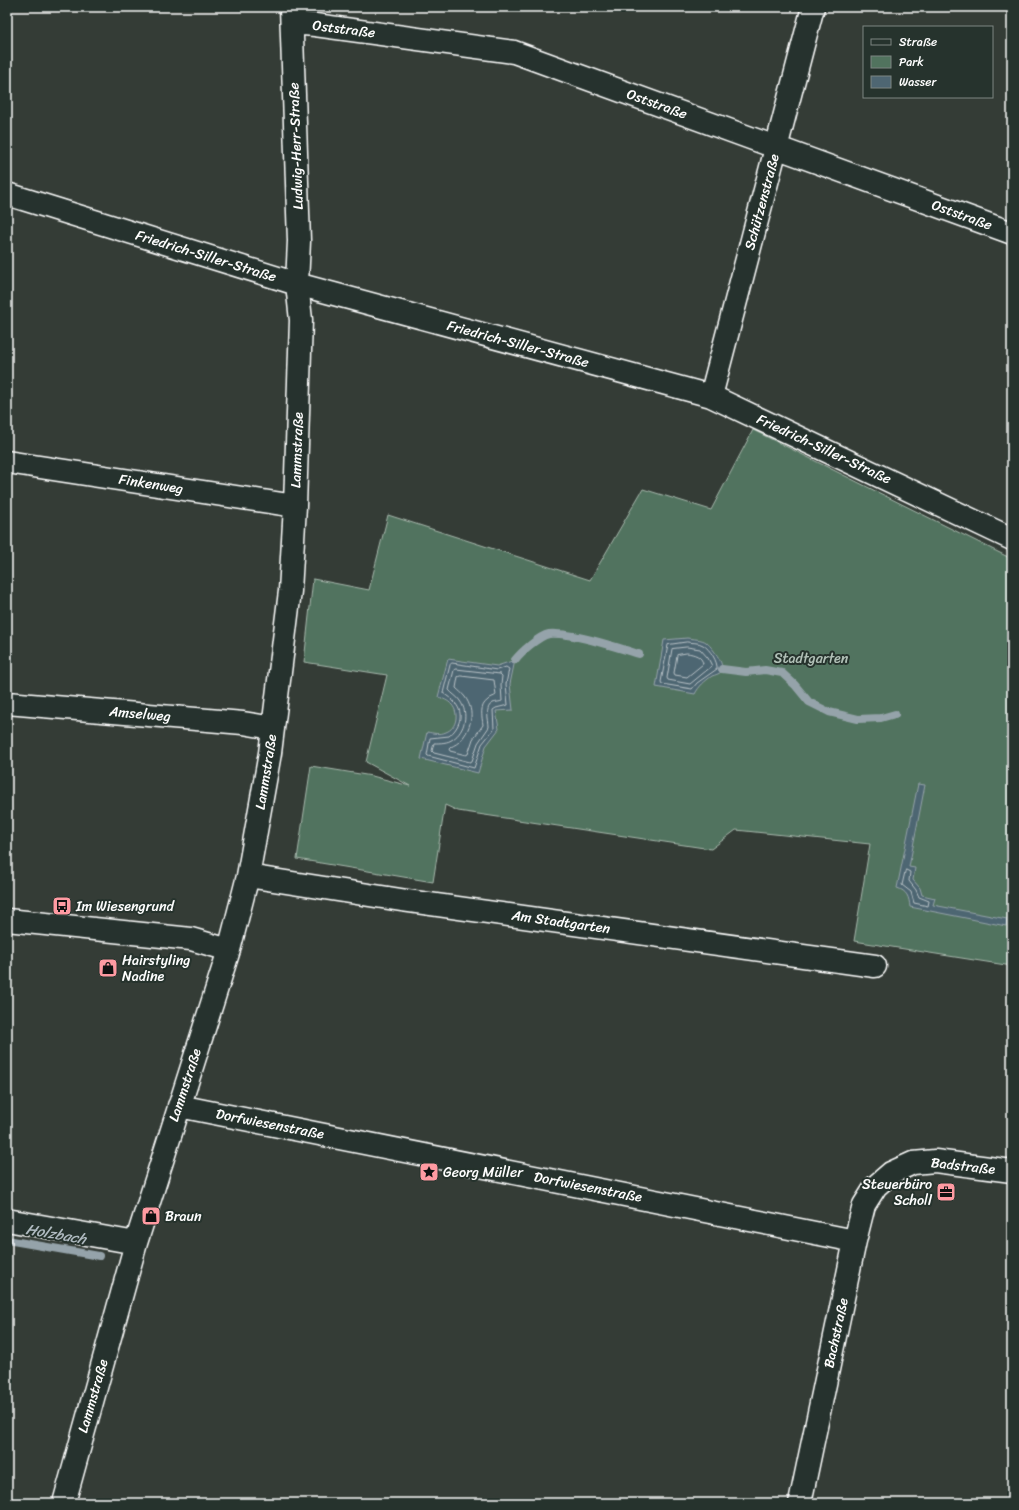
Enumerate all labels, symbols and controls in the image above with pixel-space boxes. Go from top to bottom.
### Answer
street label: Oststraße [311,13,377,45]
legend [863,26,993,98]
text: Straße [899,31,937,53]
text: Park [899,51,924,73]
text: Wasser [899,71,937,93]
street label: Oststraße [623,81,691,127]
street label: Ludwig-Herr-Straße [281,82,311,210]
street label: Schützenstraße [737,151,787,253]
street label: Oststraße [928,192,996,238]
street label: Friedrich-Siller-Straße [132,223,280,289]
street label: Friedrich-Siller-Straße [444,313,592,375]
street label: Friedrich-Siller-Straße [752,407,896,491]
street label: Lammstraße [283,411,311,488]
street label: Finkenweg [117,467,185,501]
park label: Stadtgarten [774,646,849,671]
street label: Amselweg [107,699,172,729]
street label: Lammstraße [248,732,284,812]
place label: Im Wiesengrund [75,894,175,919]
bus stop icon: Im Wiesengrund [51,895,73,917]
street label: Am Stadtgarten [509,903,612,941]
place label: Hairstyling Nadine [122,948,190,989]
shop icon: Hairstyling Nadine [97,957,119,979]
street label: Lammstraße [161,1045,209,1125]
street label: Dorfwiesenstraße [214,1101,327,1147]
street label: Badstraße [930,1150,997,1182]
place label: Georg Müller [443,1160,524,1185]
place icon: Georg Müller [418,1161,440,1183]
street label: Dorfwiesenstraße [532,1164,645,1210]
place label: Steuerbüro Scholl [862,1172,933,1213]
office icon: Steuerbüro Scholl [935,1181,957,1203]
place label: Braun [165,1204,202,1229]
shop icon: Braun [140,1205,162,1227]
water label: Holzbach [24,1216,90,1252]
street label: Bachstraße [816,1295,856,1370]
street label: Lammstraße [71,1356,116,1436]

